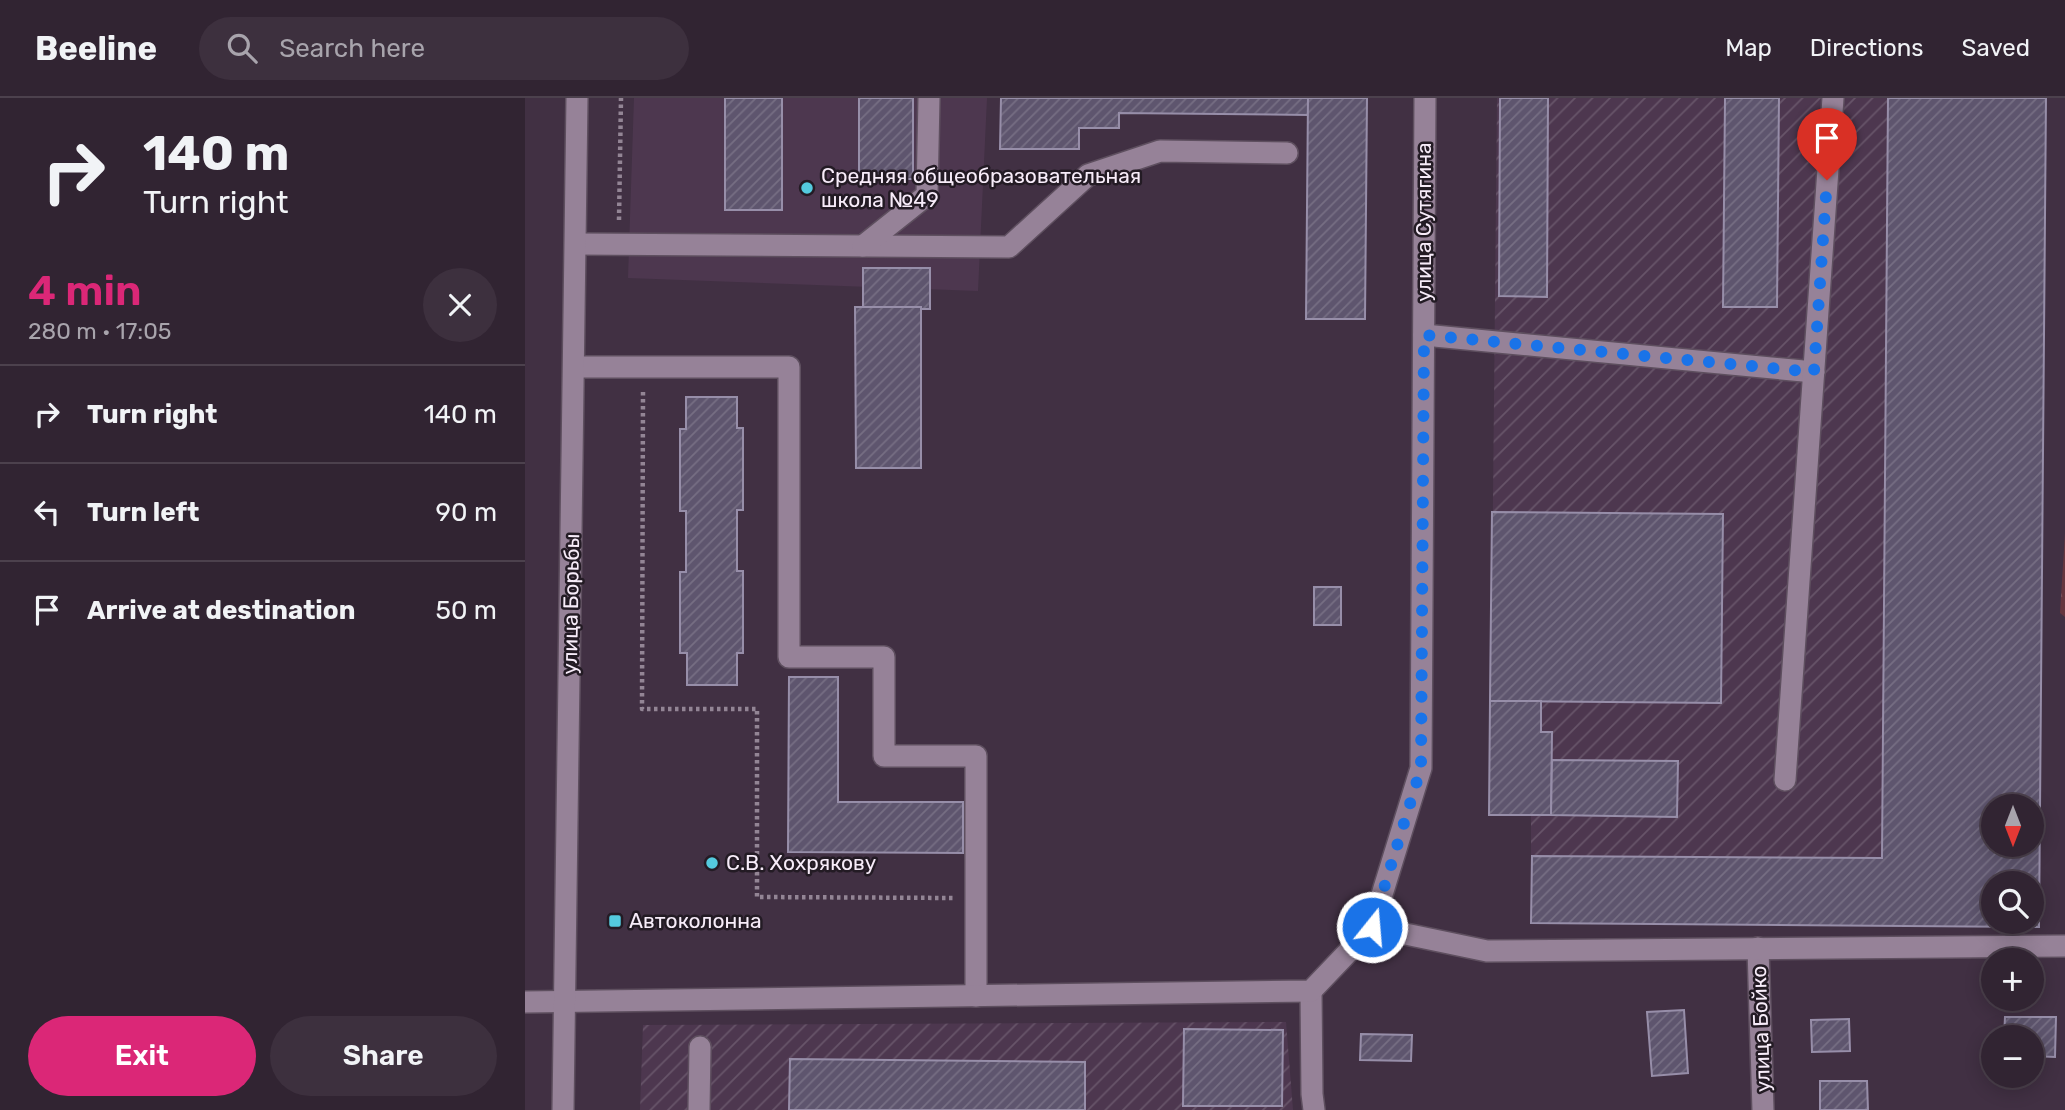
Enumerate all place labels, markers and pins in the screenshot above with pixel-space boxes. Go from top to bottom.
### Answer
pin [1797,108,1857,180]
place label: Средняя общеобразовательная школа №49 [821,163,1141,212]
marker: Средняя общеобразовательная школа №49 [799,180,815,196]
place label: С.В. Хохрякову [726,850,876,875]
marker: С.В. Хохрякову [704,855,720,871]
place label: Автоколонна [629,908,762,933]
marker: Автоколонна [607,913,623,929]

